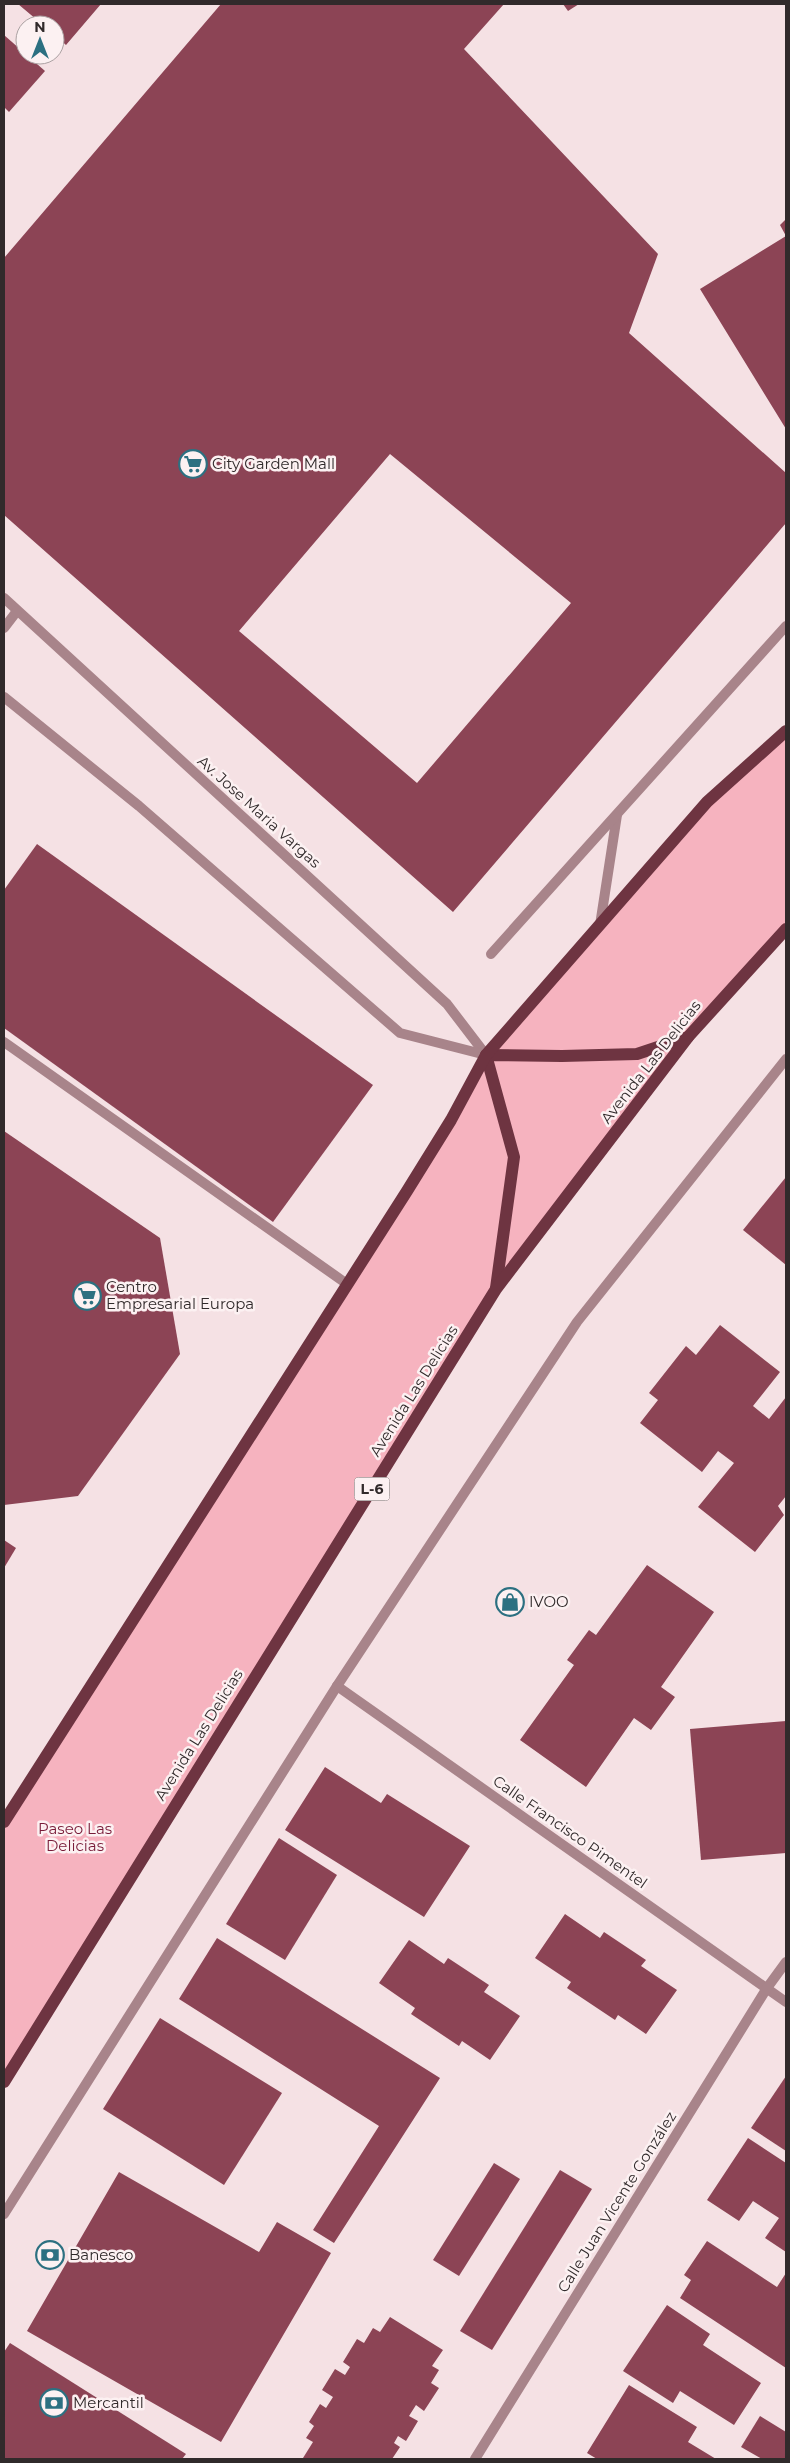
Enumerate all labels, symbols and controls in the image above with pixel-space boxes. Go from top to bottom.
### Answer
north arrow [15,15,65,65]
text: N [34,18,46,36]
supermarket icon: City Garden Mall [178,449,208,479]
place label: City Garden Mall [212,454,335,473]
street label: Av. Jose Maria Vargas [194,751,325,872]
street label: Avenida Las Delicias [596,996,705,1127]
place label: Centro Empresarial Europa [106,1277,254,1313]
supermarket icon: Centro Empresarial Europa [72,1281,102,1311]
street label: Avenida Las Delicias [365,1321,462,1460]
road number: L-6 [354,1478,390,1500]
shop icon: IVOO [495,1587,525,1617]
place label: IVOO [529,1592,569,1611]
street label: Avenida Las Delicias [150,1665,247,1804]
street label: Calle Francisco Pimentel [489,1771,651,1892]
park label: Paseo Las Delicias [38,1819,112,1855]
street label: Calle Juan Vicente González [553,2107,680,2296]
bank icon: Banesco [35,2240,65,2270]
place label: Banesco [69,2245,133,2264]
bank icon: Mercantil [39,2388,69,2418]
place label: Mercantil [73,2393,144,2412]

